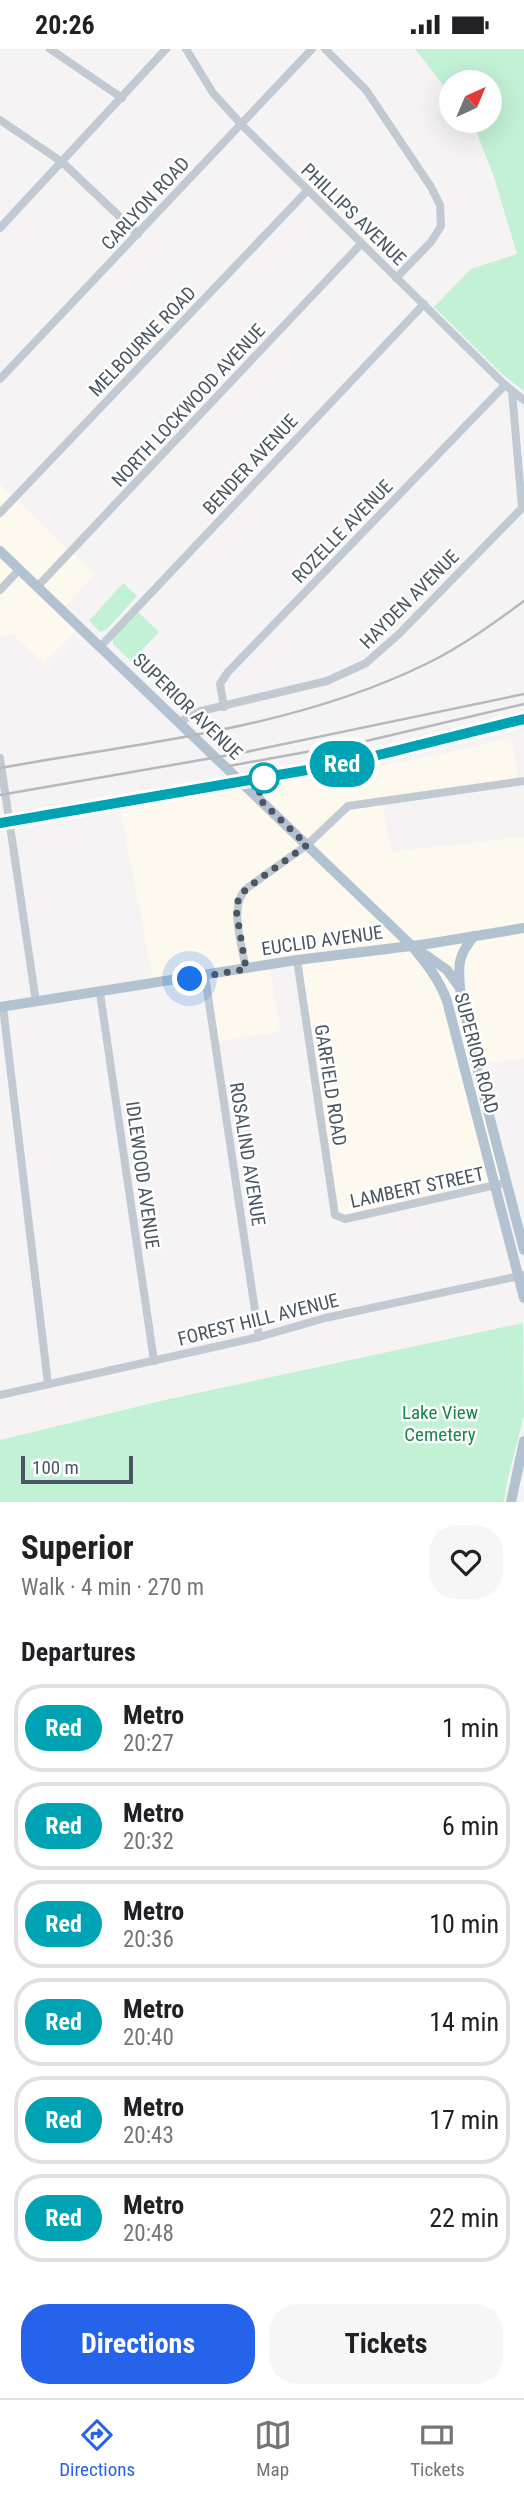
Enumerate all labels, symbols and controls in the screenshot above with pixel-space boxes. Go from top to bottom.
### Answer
text: 20:26 [35,10,95,40]
north arrow [439,70,502,133]
map controls [439,70,502,133]
street label: CARLYON ROAD [96,152,194,255]
street label: PHILLIPS AVENUE [296,159,411,270]
street label: MELBOURNE ROAD [84,282,201,401]
street label: NORTH LOCKWOOD AVENUE [107,319,270,492]
street label: BENDER AVENUE [198,410,303,519]
street label: ROZELLE AVENUE [287,475,397,588]
street label: HAYDEN AVENUE [355,545,464,654]
street label: SUPERIOR AVENUE [128,648,247,764]
line badge: Red [302,741,382,787]
text: Red [324,750,360,778]
unlabelled marker [249,763,279,793]
street label: EUCLID AVENUE [260,921,384,960]
your location [172,961,207,996]
street label: SUPERIOR ROAD [449,990,504,1116]
street label: GARFIELD ROAD [310,1023,351,1148]
street label: ROSALIND AVENUE [225,1081,270,1228]
street label: IDLEWOOD AVENUE [121,1100,164,1250]
street label: LAMBERT STREET [348,1162,486,1213]
street label: FOREST HILL AVENUE [175,1288,341,1351]
park label: Lake View Cemetery [402,1401,478,1446]
scale bar [21,1453,133,1485]
text: 100 m [32,1456,79,1479]
button: heart [429,1525,503,1599]
text: Superior [21,1528,134,1567]
text: Walk · 4 min · 270 m [21,1574,204,1601]
text: Departures [21,1637,136,1667]
text: Metro [123,1700,184,1730]
text: 1 min [442,1713,499,1743]
text: Red [45,1714,82,1742]
text: 20:27 [123,1730,174,1757]
text: Metro [123,1798,184,1828]
text: 6 min [442,1811,499,1841]
text: Red [45,1812,82,1840]
text: 20:32 [123,1828,174,1855]
text: Metro [123,1896,184,1926]
text: 10 min [429,1909,499,1939]
text: Red [45,1910,82,1938]
text: 20:36 [123,1926,174,1953]
text: Metro [123,1994,184,2024]
text: 14 min [429,2007,499,2037]
text: Red [45,2008,82,2036]
text: 20:40 [123,2024,174,2051]
text: Metro [123,2092,184,2122]
text: 17 min [429,2105,499,2135]
text: Red [45,2106,82,2134]
text: 20:43 [123,2122,174,2149]
text: Metro [123,2190,184,2220]
text: 22 min [429,2203,499,2233]
text: Red [45,2204,82,2232]
text: 20:48 [123,2220,174,2247]
button: Directions [21,2304,255,2384]
button: Tickets [269,2304,503,2384]
tab: Directions [59,2416,135,2481]
tab: Map [254,2416,292,2481]
tab: Tickets [410,2416,465,2481]

